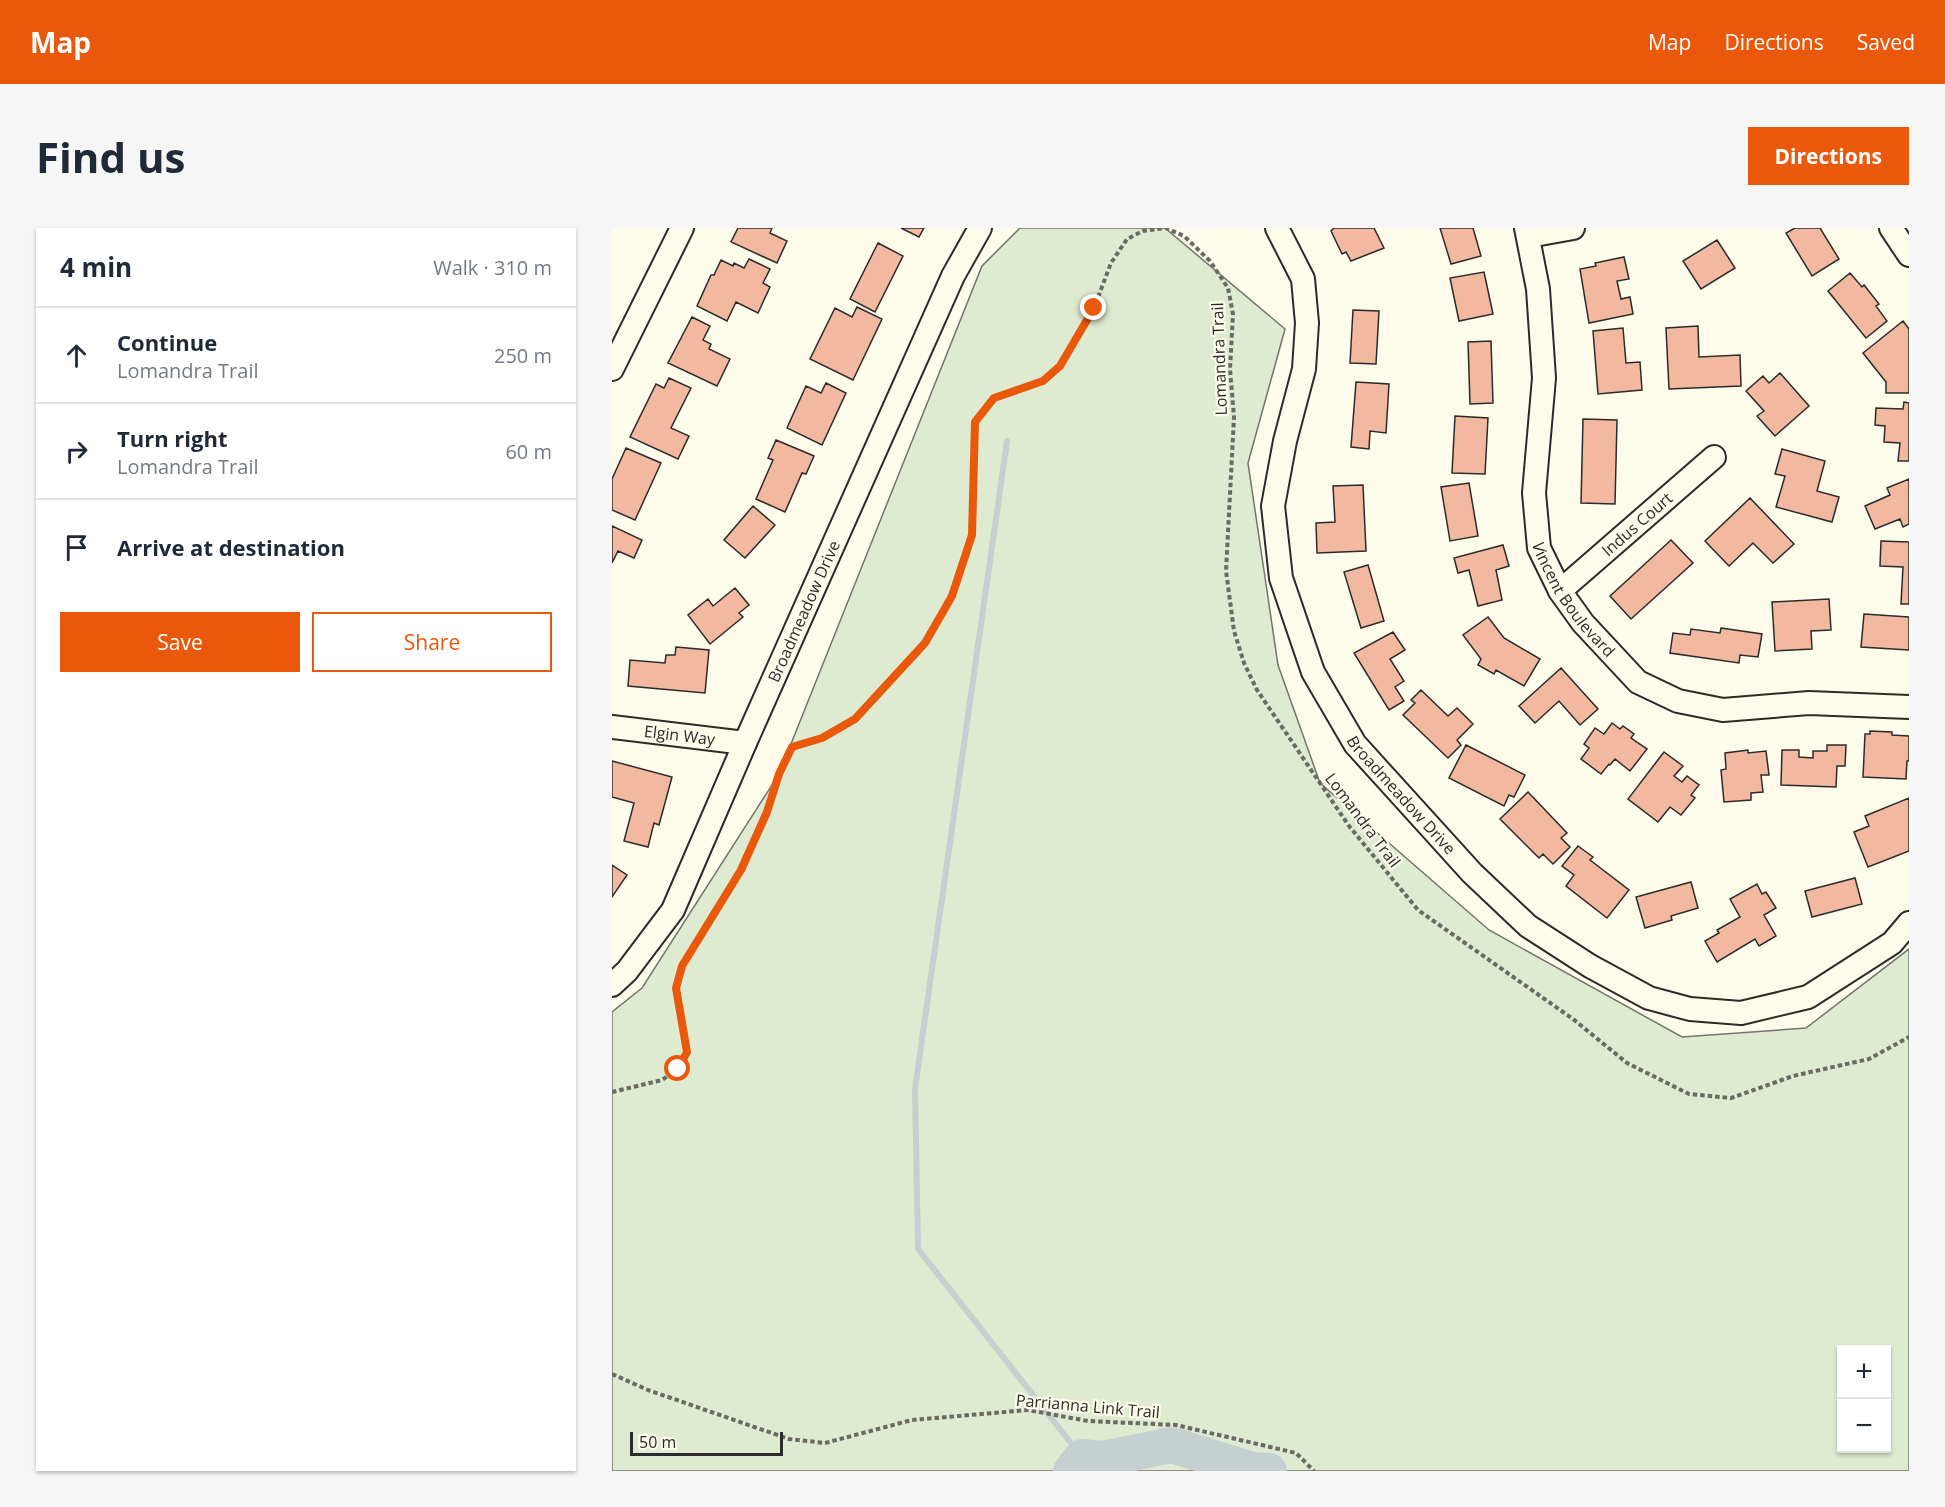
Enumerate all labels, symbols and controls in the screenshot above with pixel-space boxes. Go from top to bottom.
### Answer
text: Map [30,23,91,61]
text: Map [1648,28,1691,56]
text: Directions [1724,28,1824,56]
text: Saved [1857,28,1915,56]
button: Directions [1748,127,1909,185]
text: Find us [36,128,185,185]
text: 4 min [60,249,132,285]
text: Walk · 310 m [433,254,552,281]
route end [1080,294,1106,320]
street label: Lomandra Trail [1206,302,1232,416]
text: Continue [117,327,217,357]
icon: ahead [60,339,93,372]
text: 250 m [494,342,552,369]
text: Lomandra Trail [117,357,258,384]
text: Turn right [117,423,228,453]
icon: right [60,435,93,468]
text: 60 m [505,438,552,465]
text: Lomandra Trail [117,453,258,480]
street label: Indus Court [1597,487,1677,561]
icon: arrive [60,531,93,564]
text: Arrive at destination [117,532,345,562]
street label: Broadmeadow Drive [762,537,845,686]
street label: Vincent Boulevard [1528,541,1620,662]
button: Save [60,612,300,672]
button: Share [312,612,552,672]
street label: Elgin Way [643,720,717,750]
street label: Broadmeadow Drive [1342,732,1461,859]
street label: Lomandra Trail [1320,768,1406,872]
route start [664,1055,690,1081]
map controls [1837,1345,1891,1453]
button: + [1837,1345,1891,1399]
street label: Parrianna Link Trail [1015,1389,1161,1423]
button: − [1837,1399,1891,1453]
scale bar [630,1429,783,1456]
text: 50 m [639,1431,676,1453]

